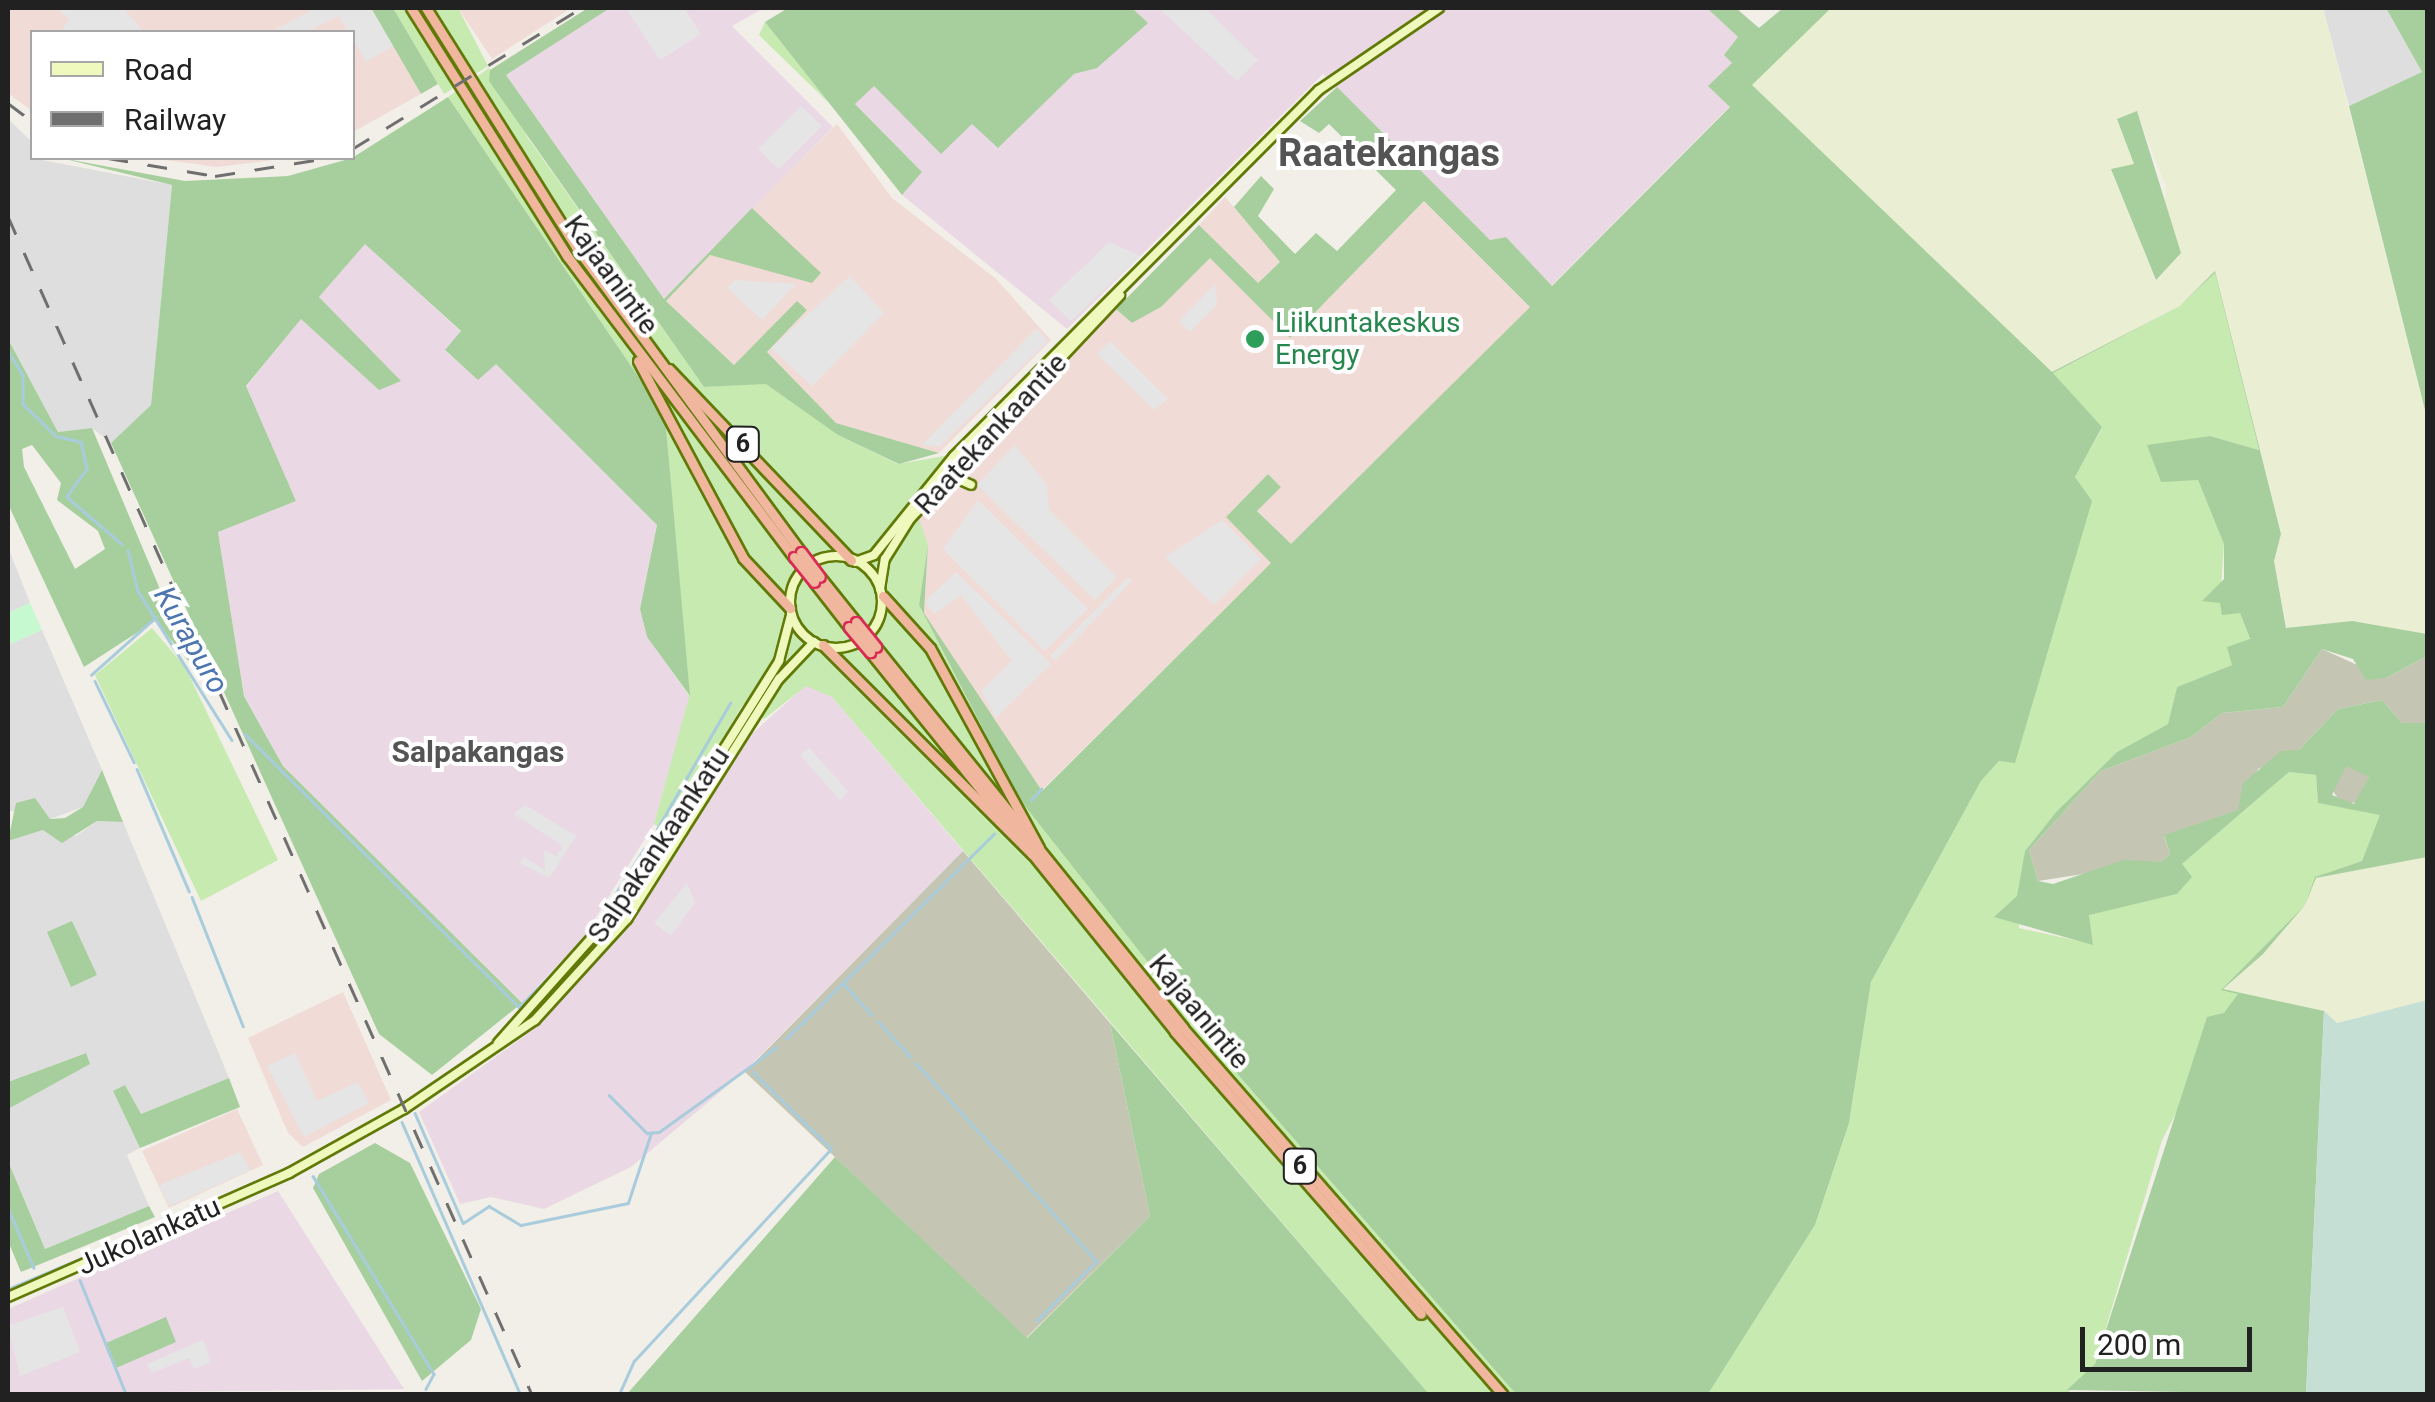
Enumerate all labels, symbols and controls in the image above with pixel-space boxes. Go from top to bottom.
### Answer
legend [30,30,355,160]
text: Road [124,52,193,87]
text: Railway [124,102,226,137]
district label: Raatekangas [1278,131,1500,177]
street label: Kajaanintie [557,209,665,341]
place label: Liikuntakeskus Energy [1275,306,1460,372]
marker: Liikuntakeskus Energy [1244,328,1266,350]
street label: Raatekankaantie [908,347,1074,521]
road number: 6 [726,424,760,464]
water label: Kurapuro [146,580,236,700]
district label: Salpakangas [392,734,564,770]
street label: Salpakankaankatu [581,741,737,949]
street label: Kajaanintie [1142,948,1256,1076]
road number: 6 [1282,1146,1318,1186]
street label: Jukolankatu [72,1190,226,1282]
scale bar [2085,1307,2258,1369]
text: 200 m [2097,1327,2181,1362]

